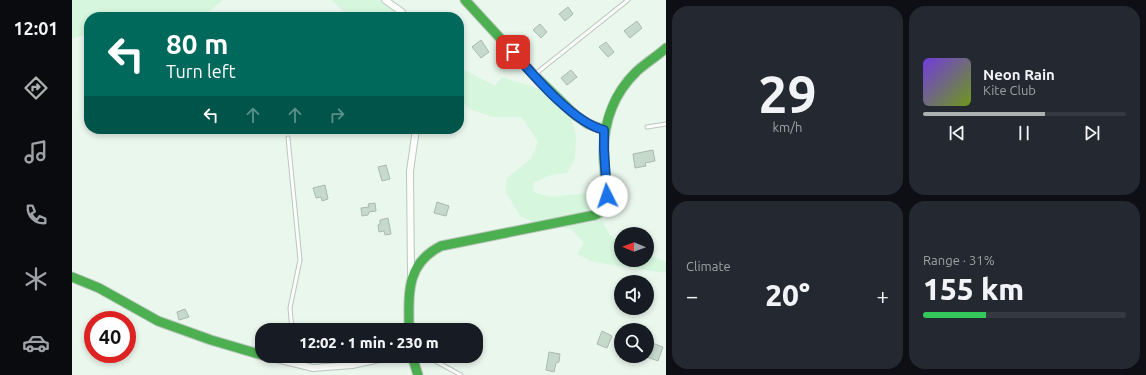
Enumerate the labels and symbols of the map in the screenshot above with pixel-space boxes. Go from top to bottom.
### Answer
pin [496,35,530,69]
position arrow [586,175,628,217]
north arrow [614,227,654,267]
speed limit sign: 40 [84,311,136,363]

